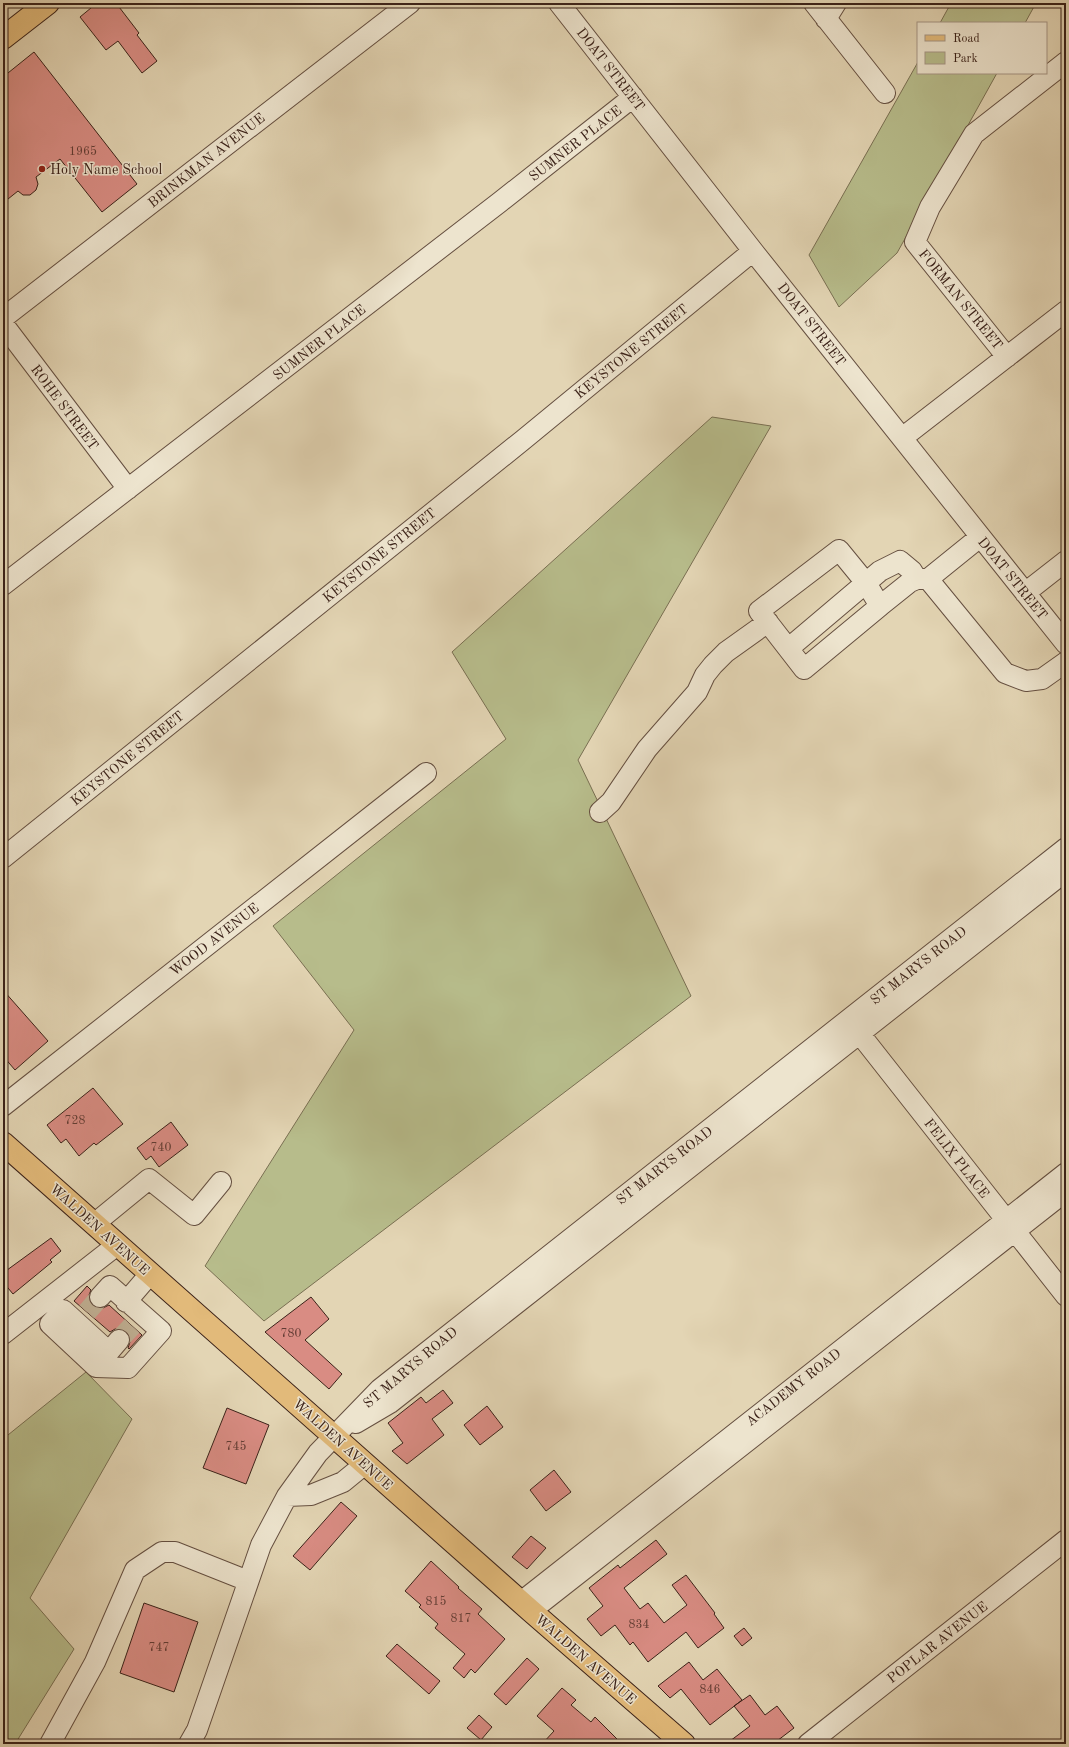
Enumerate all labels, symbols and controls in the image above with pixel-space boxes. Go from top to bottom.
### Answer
legend [917,22,1047,74]
street label: DOAT STREET [574,25,647,114]
text: Road [953,33,980,45]
text: Park [953,53,978,65]
street label: SUMNER PLACE [527,103,625,184]
street label: BRINKMAN AVENUE [146,111,268,211]
house number: 1965 [69,145,97,158]
place label: Holy Name School [50,163,163,177]
marker: Holy Name School [37,164,47,174]
street label: FORMAN STREET [916,247,1005,352]
street label: DOAT STREET [775,280,848,369]
street label: SUMNER PLACE [271,302,369,383]
street label: KEYSTONE STREET [572,302,691,402]
street label: ROHE STREET [28,362,101,453]
street label: KEYSTONE STREET [320,506,439,606]
street label: DOAT STREET [975,535,1050,622]
street label: KEYSTONE STREET [68,709,187,809]
street label: WOOD AVENUE [167,901,262,979]
street label: ST MARYS ROAD [868,924,969,1008]
house number: 728 [65,1115,85,1127]
street label: FELIX PLACE [921,1116,991,1201]
street label: ST MARYS ROAD [614,1124,715,1208]
house number: 740 [151,1142,171,1154]
street label: WALDEN AVENUE [47,1182,152,1278]
street label: ST MARYS ROAD [361,1324,460,1411]
house number: 780 [281,1328,301,1340]
street label: ACADEMY ROAD [743,1346,844,1429]
street label: WALDEN AVENUE [290,1397,395,1493]
house number: 745 [226,1440,246,1453]
house number: 815 [426,1595,446,1608]
street label: POPLAR AVENUE [885,1599,990,1686]
street label: WALDEN AVENUE [532,1612,638,1707]
house number: 817 [451,1613,471,1625]
house number: 834 [629,1619,649,1631]
house number: 747 [149,1642,169,1654]
house number: 846 [700,1684,720,1696]

